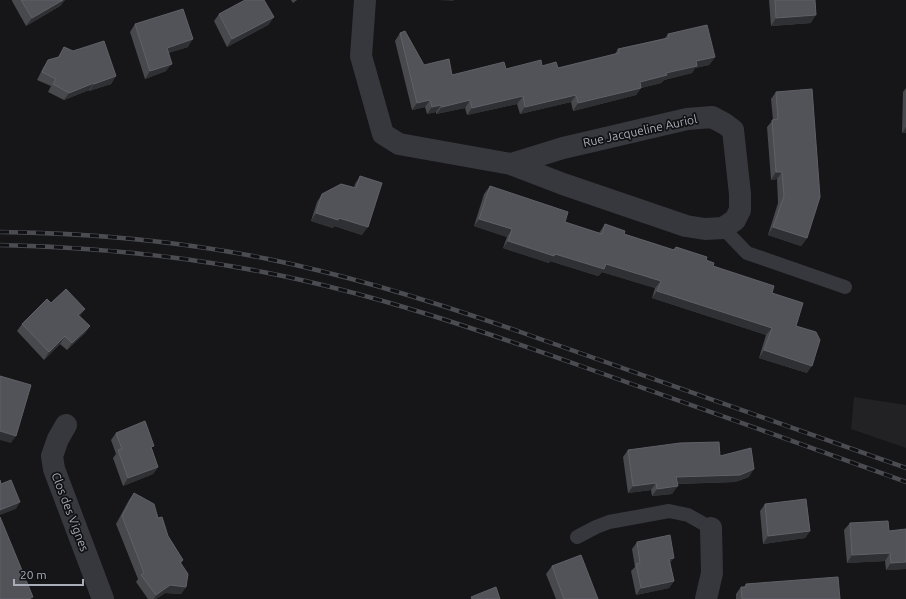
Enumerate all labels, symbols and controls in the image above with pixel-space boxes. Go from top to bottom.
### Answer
street label: Rue Jacqueline Auriol [582,112,698,149]
street label: Clos des Vignes [49,470,92,553]
scale bar [14,561,83,587]
text: 20 m [20,568,47,581]

